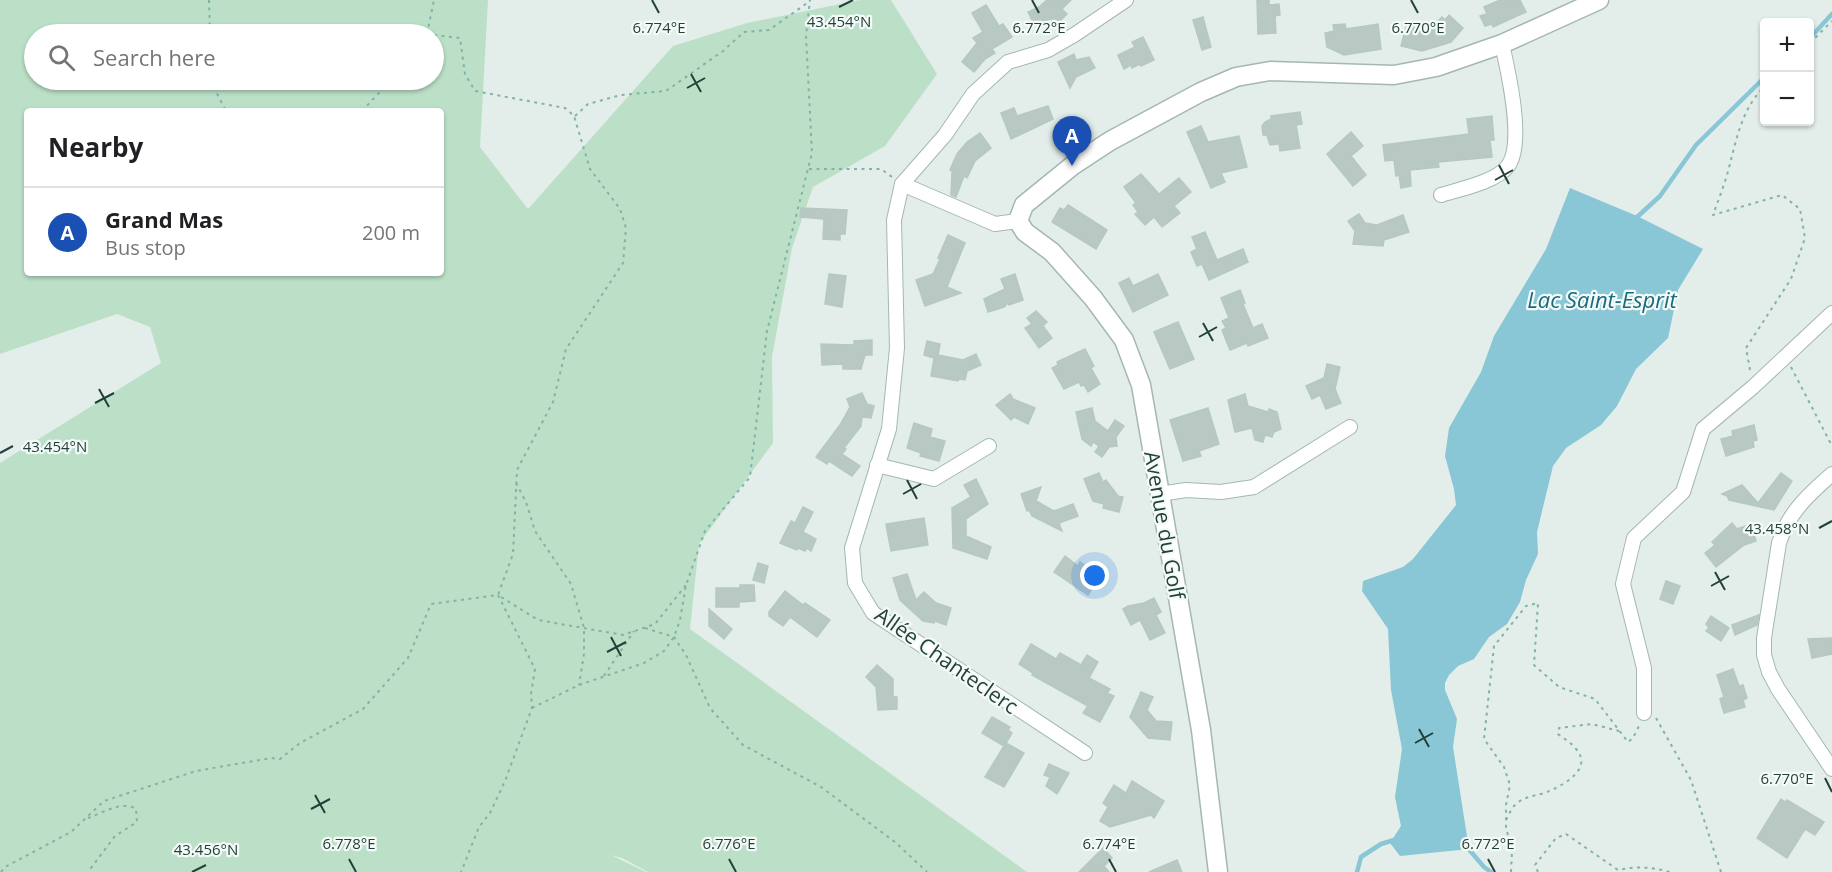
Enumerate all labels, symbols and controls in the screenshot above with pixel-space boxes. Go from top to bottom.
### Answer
text: 43.454°N [807,11,871,31]
text: 6.774°E [632,17,686,37]
text: 6.772°E [1012,17,1066,37]
text: 6.770°E [1391,17,1445,37]
map controls [1760,18,1814,126]
button: + [1760,18,1814,72]
search box [24,24,444,90]
icon: search [45,41,78,74]
text: Search here [93,42,216,72]
button: − [1760,72,1814,126]
pin: A [1052,116,1092,166]
text: Nearby [48,129,143,165]
text: Grand Mas [105,204,223,234]
text: A [61,219,74,246]
text: 200 m [362,219,420,246]
text: Bus stop [105,234,186,261]
water label: Lac Saint-Esprit [1527,284,1678,314]
text: 43.454°N [23,436,87,456]
street label: Avenue du Golf [1138,449,1192,603]
text: 43.458°N [1745,518,1809,538]
your location [1080,561,1109,590]
street label: Allée Chanteclerc [870,600,1024,720]
text: 6.770°E [1760,768,1814,788]
text: 6.778°E [322,833,376,853]
text: 6.776°E [702,833,756,853]
text: 6.774°E [1082,833,1136,853]
text: 6.772°E [1461,833,1515,853]
text: 43.456°N [174,839,238,859]

